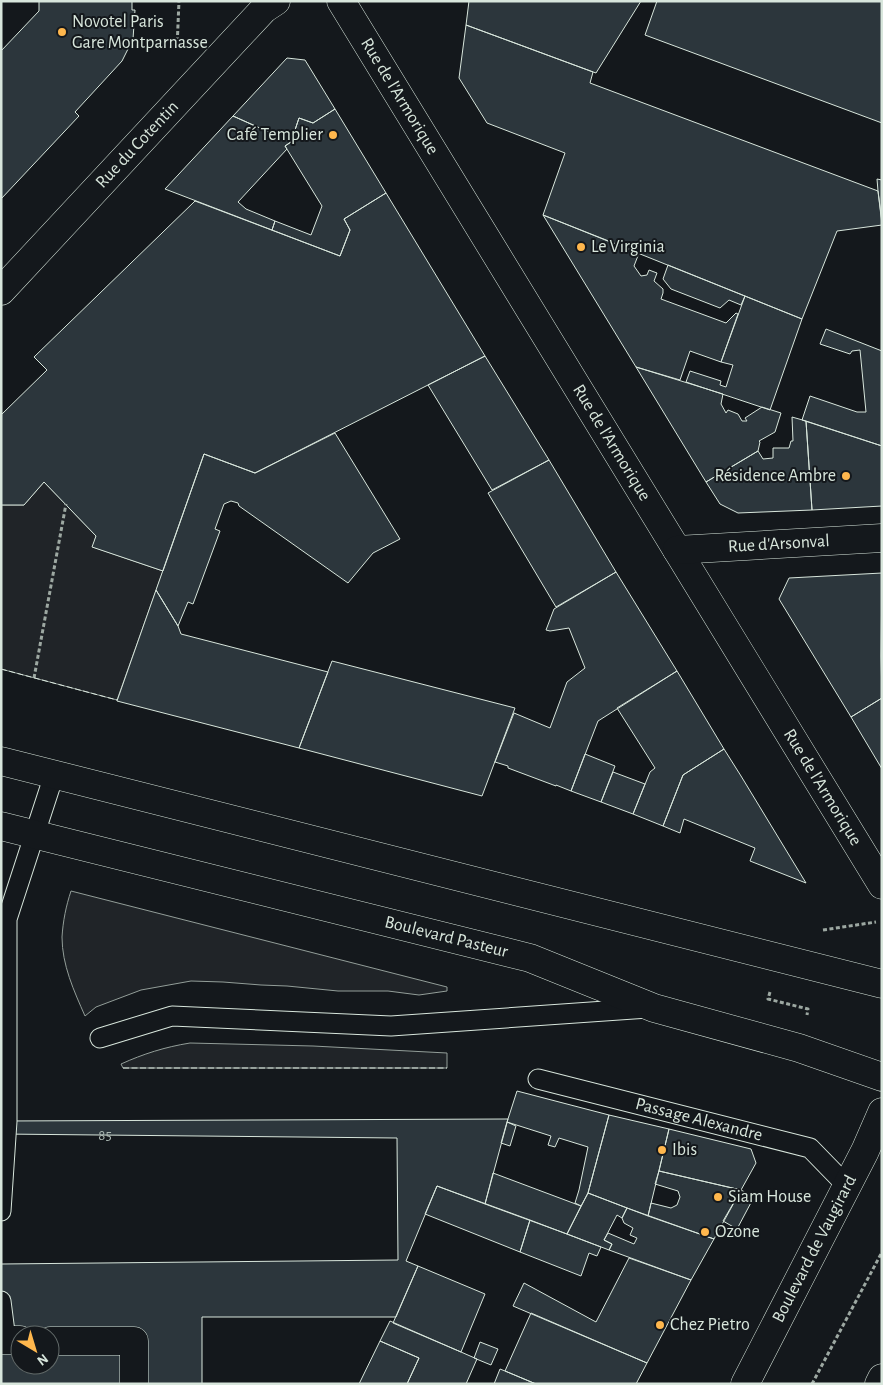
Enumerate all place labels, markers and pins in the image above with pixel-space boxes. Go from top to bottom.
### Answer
place label: Novotel Paris Gare Montparnasse [72,13,208,52]
marker: Novotel Paris Gare Montparnasse [56,26,68,38]
place label: Café Templier [227,126,323,144]
marker: Café Templier [327,129,339,141]
place label: Le Virginia [591,238,665,256]
marker: Le Virginia [575,241,587,253]
place label: Résidence Ambre [714,467,836,485]
marker: Résidence Ambre [840,470,852,482]
place label: Ibis [672,1141,697,1159]
marker: Ibis [656,1144,668,1156]
place label: Siam House [728,1188,811,1206]
marker: Siam House [712,1191,724,1203]
place label: Ozone [715,1223,760,1241]
marker: Ozone [699,1226,711,1238]
place label: Chez Pietro [670,1316,750,1334]
marker: Chez Pietro [654,1319,666,1331]

